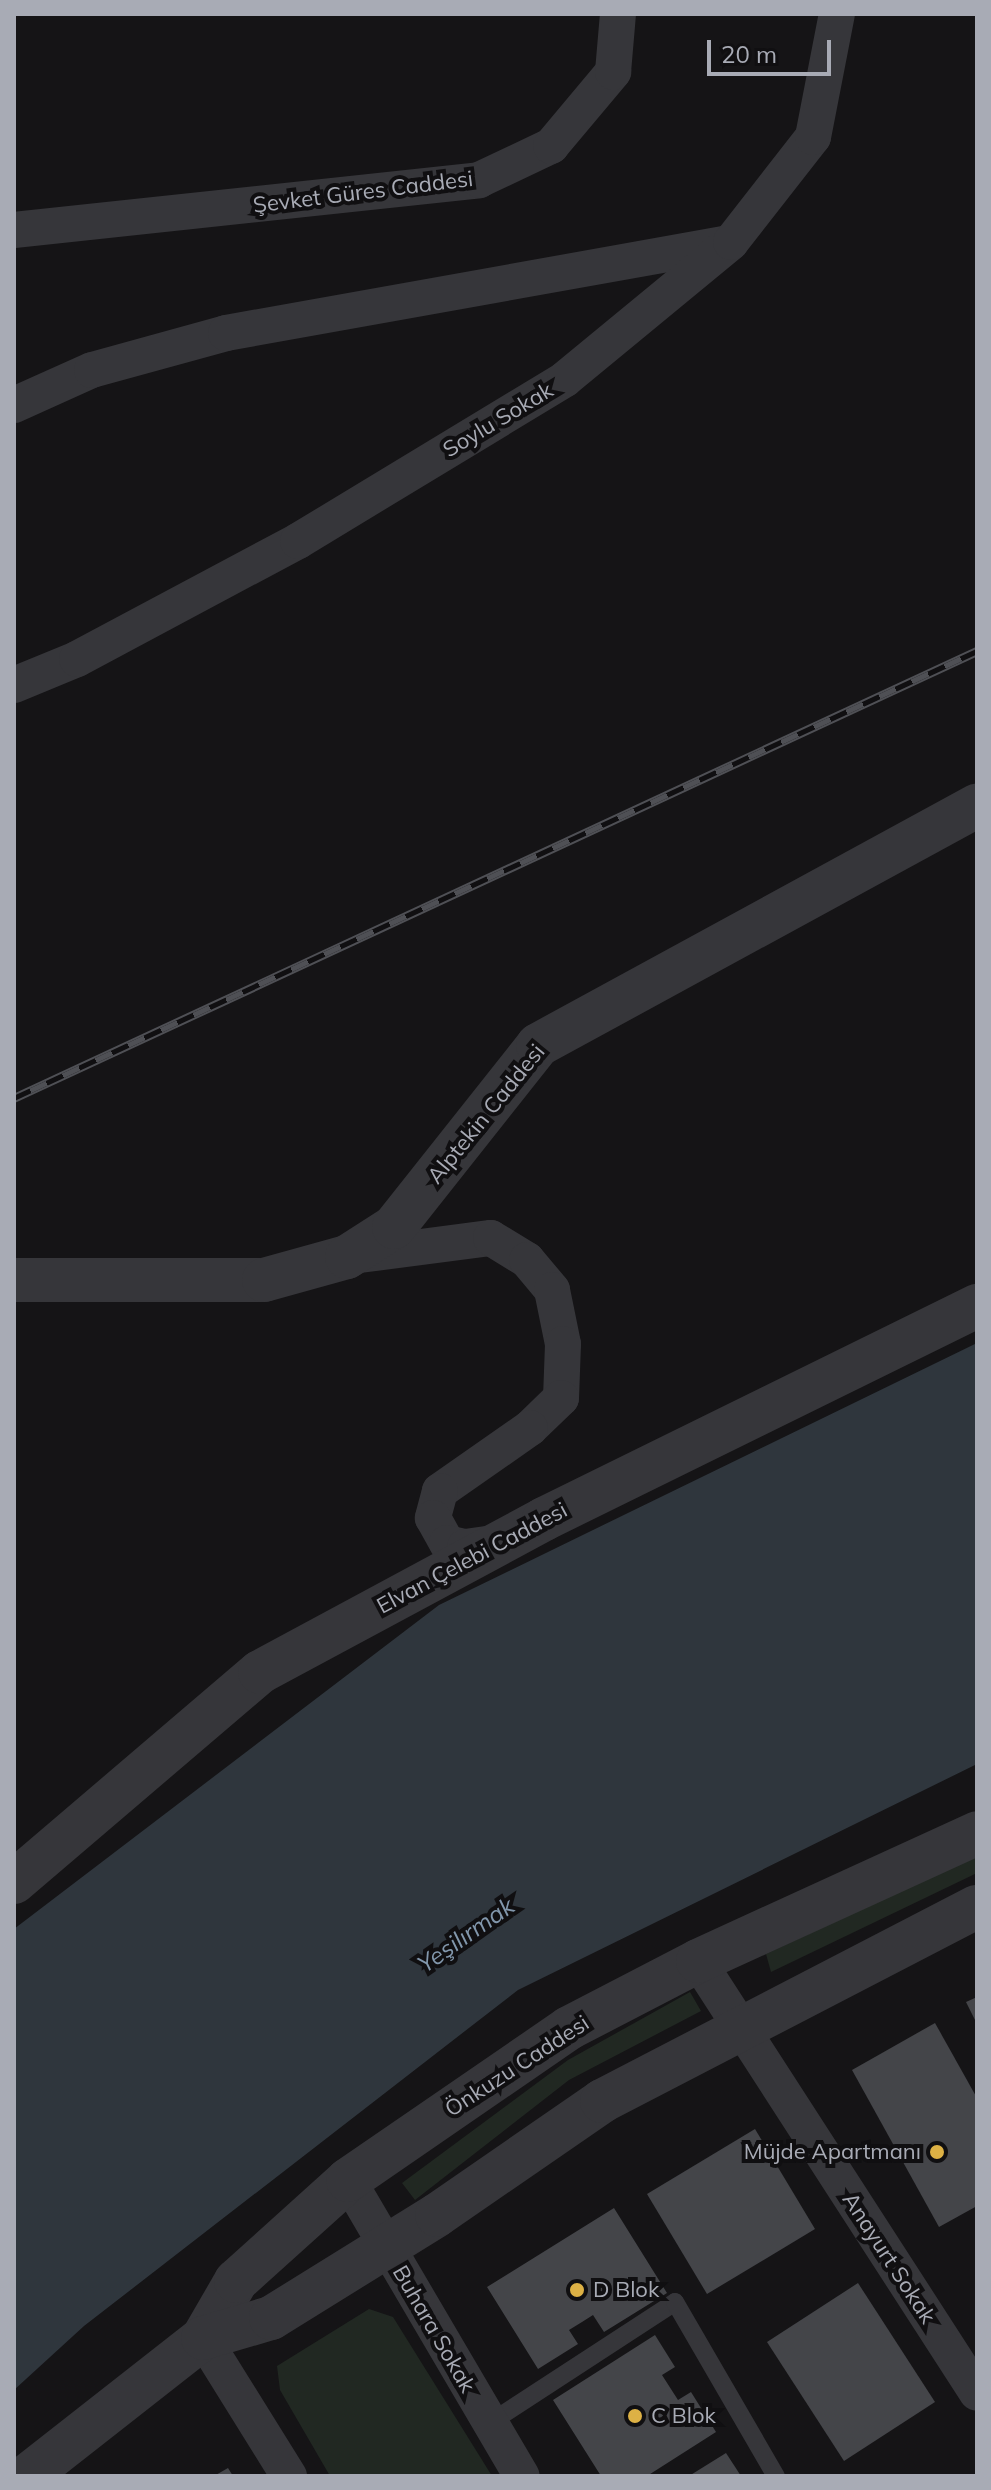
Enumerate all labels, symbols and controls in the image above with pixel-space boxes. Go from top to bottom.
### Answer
scale bar [711,24,835,74]
text: 20 m [721,39,777,69]
street label: Şevket Güres Caddesi [252,165,474,219]
street label: Soylu Sokak [438,377,558,463]
street label: Alptekin Caddesi [422,1039,550,1189]
street label: Elvan Çelebi Caddesi [372,1497,572,1619]
water label: Yeşilırmak [412,1891,520,1979]
street label: Önkuzu Caddesi [440,2010,594,2122]
place label: Müjde Apartmanı [744,2139,921,2165]
marker: Müjde Apartmanı [928,2143,946,2161]
street label: Anayurt Sokak [837,2188,941,2328]
street label: Buhara Sokak [387,2261,481,2397]
place label: D Blok [593,2277,659,2303]
marker: D Blok [568,2281,586,2299]
place label: C Blok [651,2403,716,2429]
marker: C Blok [626,2407,644,2425]

